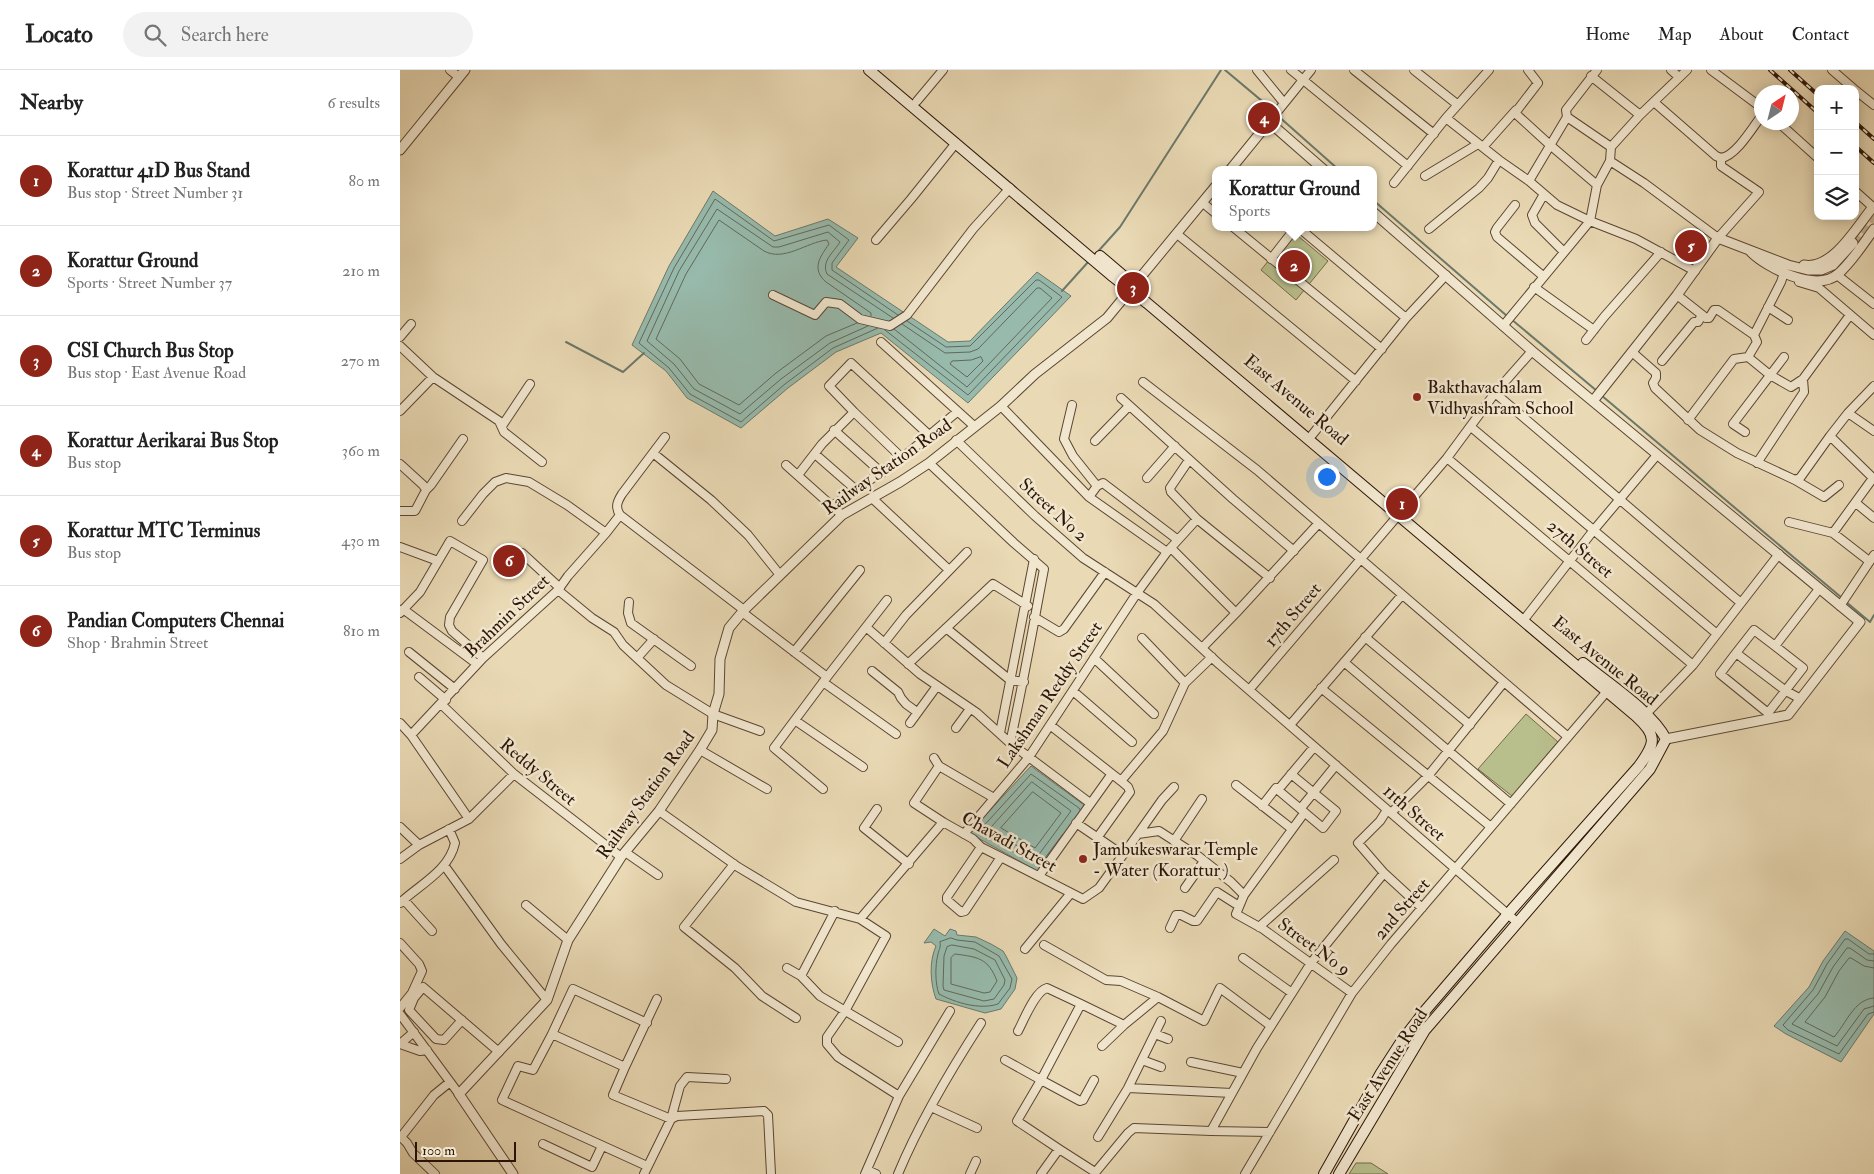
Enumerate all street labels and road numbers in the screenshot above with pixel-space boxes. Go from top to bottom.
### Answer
street label: East Avenue Road [1239,350,1353,451]
street label: Railway Station Road [818,414,956,520]
street label: Street No 2 [1014,473,1092,547]
street label: 27th Street [1542,515,1618,584]
street label: Brahmin Street [459,569,555,663]
street label: 17th Street [1259,578,1327,652]
street label: East Avenue Road [1547,611,1663,711]
street label: Lakshman Reddy Street [992,617,1108,773]
street label: Railway Station Road [592,726,700,864]
street label: Reddy Street [495,733,581,811]
street label: 11th Street [1378,780,1450,846]
street label: Chavadi Street [957,806,1061,878]
street label: 2nd Street [1369,873,1435,945]
street label: Street No 9 [1273,913,1355,981]
street label: East Avenue Road [1343,1004,1433,1126]

